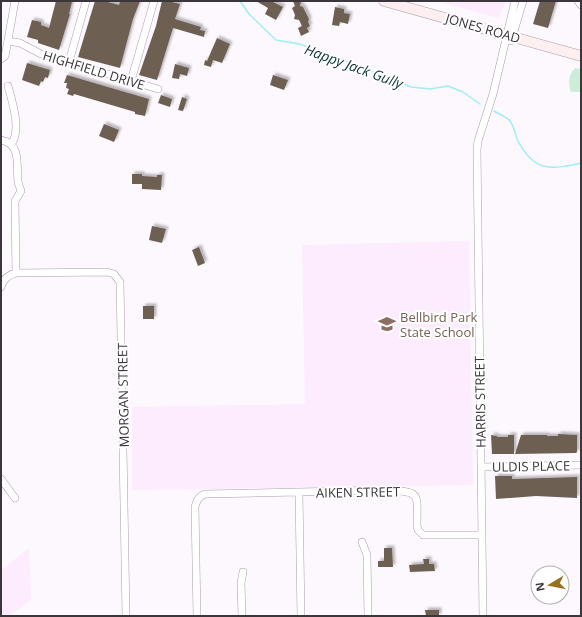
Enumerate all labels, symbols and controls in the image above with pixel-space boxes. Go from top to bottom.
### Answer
street label: JONES ROAD [442,8,522,47]
water label: Happy Jack Gully [302,39,407,93]
street label: HIGHFIELD DRIVE [41,46,147,94]
place label: Bellbird Park State School [400,308,477,341]
school or university icon: Bellbird Park State School [377,314,397,334]
street label: MORGAN STREET [113,342,133,447]
street label: HARRIS STREET [470,355,490,448]
street label: ULDIS PLACE [492,456,570,476]
street label: AIKEN STREET [316,482,401,502]
north arrow [530,565,570,605]
text: N [531,581,548,593]

